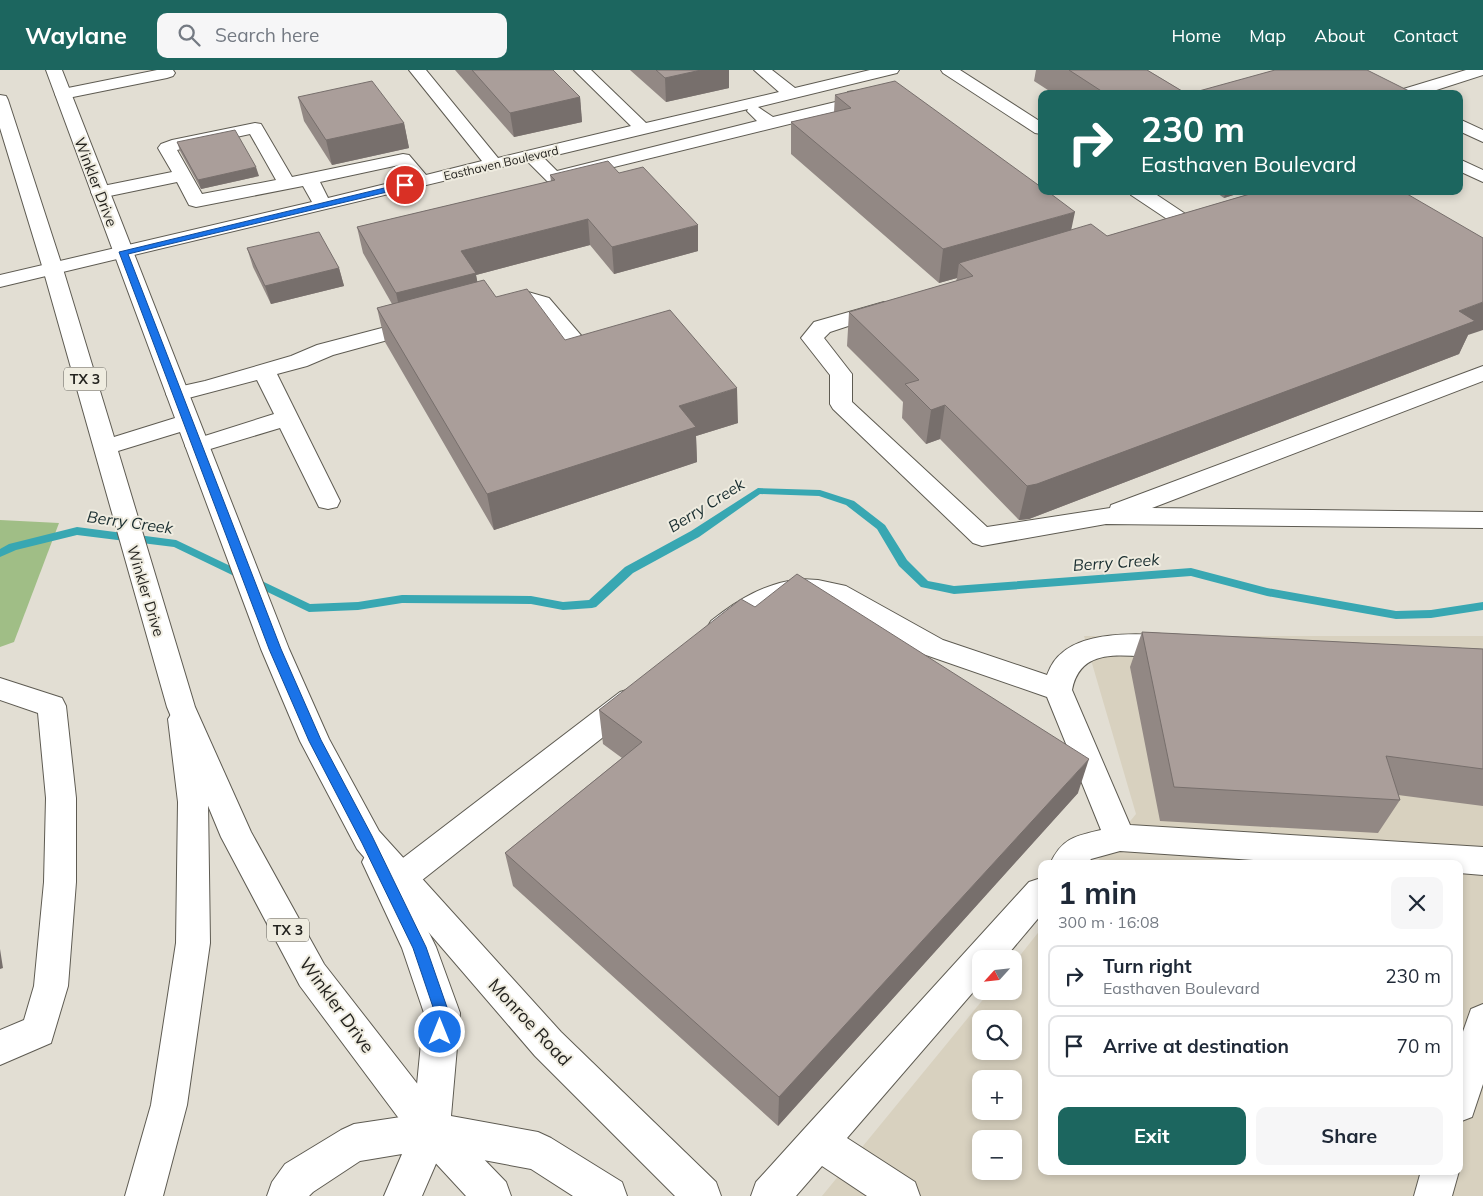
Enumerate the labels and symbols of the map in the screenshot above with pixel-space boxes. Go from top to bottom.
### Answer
street label: Winkler Drive [70,135,122,229]
street label: Easthaven Boulevard [442,142,560,184]
pin [384,164,426,206]
road number: TX 3 [64,368,106,390]
water label: Berry Creek [664,473,749,536]
water label: Berry Creek [86,506,175,538]
street label: Winkler Drive [123,543,169,639]
water label: Berry Creek [1072,549,1161,575]
road number: TX 3 [267,918,309,942]
north arrow [972,950,1022,1000]
street label: Winkler Drive [295,953,379,1057]
street label: Monroe Road [484,973,576,1071]
position arrow [413,1005,465,1057]

